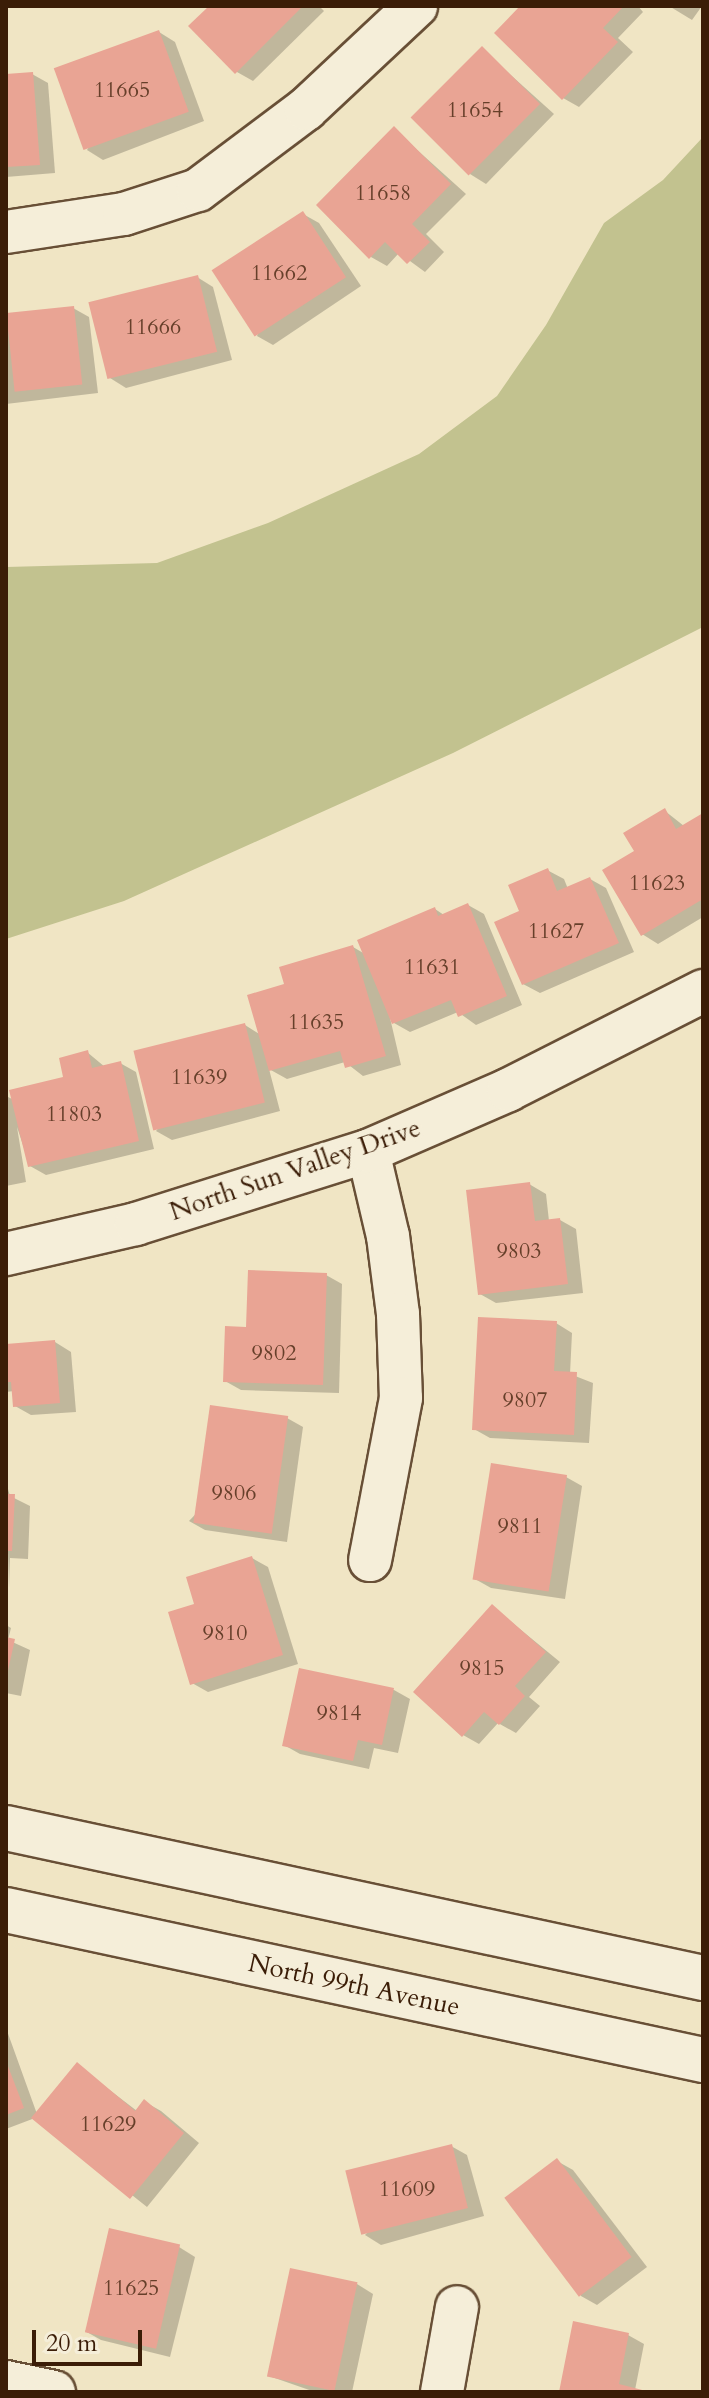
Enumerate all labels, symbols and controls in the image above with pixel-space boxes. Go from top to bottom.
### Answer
house number: 11665 [94,78,150,104]
house number: 11654 [447,98,503,124]
house number: 11658 [355,181,411,207]
house number: 11662 [251,261,307,287]
house number: 11666 [125,315,181,341]
house number: 11623 [629,871,685,897]
house number: 11627 [528,919,584,945]
house number: 11631 [404,955,460,981]
house number: 11635 [288,1010,344,1036]
house number: 11639 [171,1065,227,1091]
house number: 11803 [46,1102,102,1128]
street label: North Sun Valley Drive [165,1112,425,1228]
house number: 9803 [496,1239,542,1265]
house number: 9802 [251,1341,297,1367]
house number: 9807 [502,1388,548,1414]
house number: 9806 [211,1481,257,1507]
house number: 9811 [497,1514,543,1540]
house number: 9810 [202,1621,248,1647]
house number: 9815 [459,1656,505,1682]
house number: 9814 [316,1701,362,1727]
street label: North 99th Avenue [245,1947,463,2023]
house number: 11629 [80,2112,136,2138]
house number: 11609 [379,2177,435,2203]
house number: 11625 [103,2276,159,2302]
scale bar [36,2314,146,2364]
text: 20 m [46,2327,97,2360]

